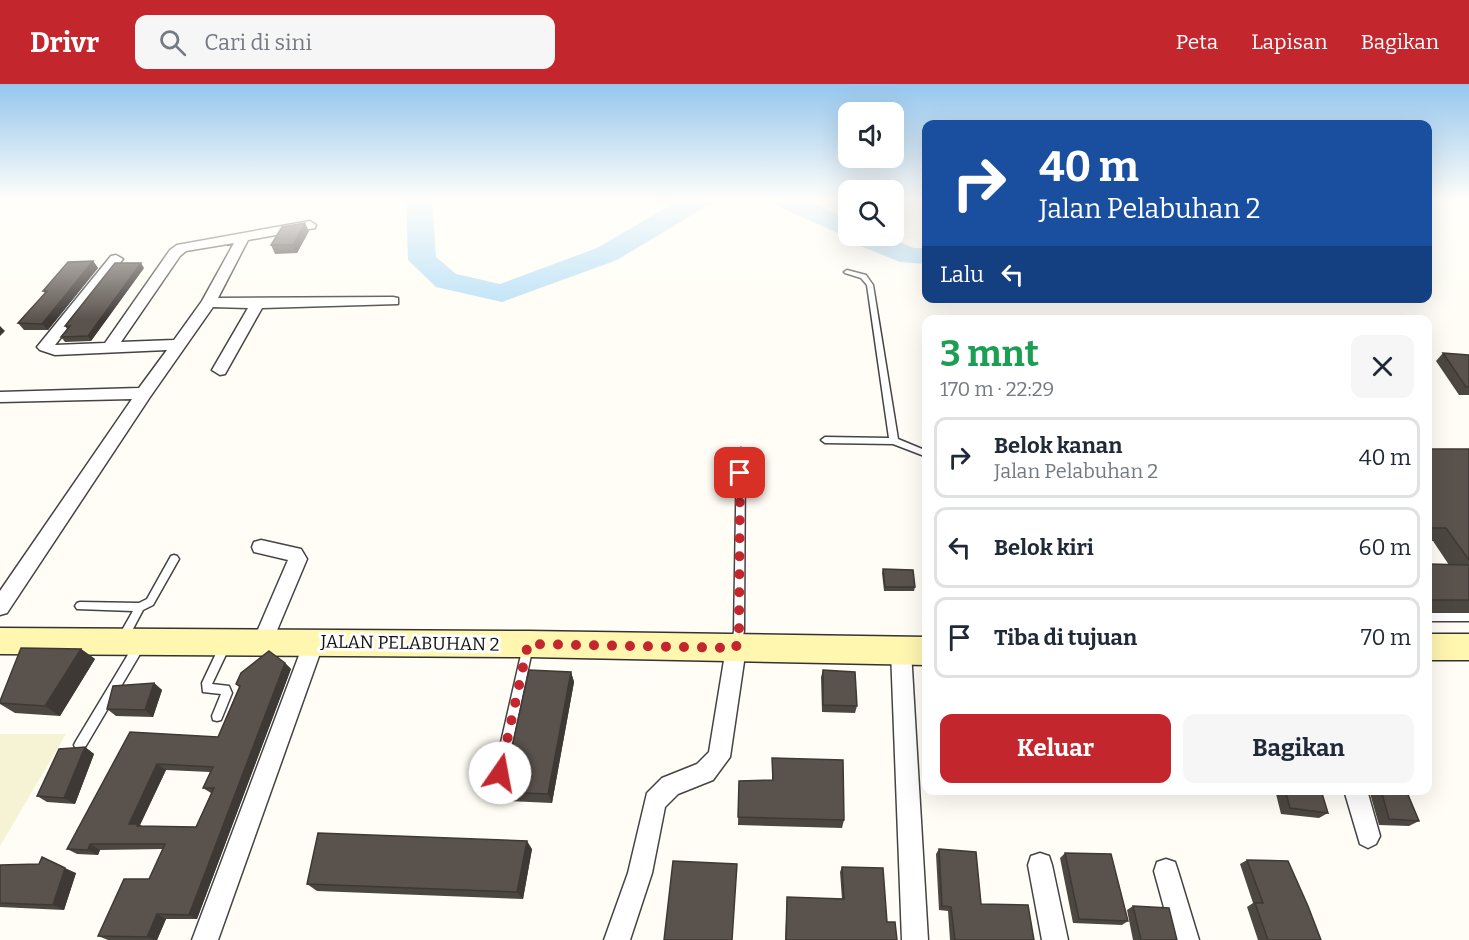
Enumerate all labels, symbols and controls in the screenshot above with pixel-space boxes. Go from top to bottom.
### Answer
search box [135,15,555,69]
text: Drivr [30,26,99,59]
icon: search [156,26,189,59]
text: Cari di sini [204,29,312,56]
text: Peta [1176,29,1218,55]
text: Lapisan [1251,29,1328,55]
text: Bagikan [1361,29,1439,55]
map controls [838,102,904,246]
button: sound [838,102,904,168]
text: 40 m [1039,142,1139,192]
icon: right [940,144,1018,222]
button: search [838,180,904,246]
text: Jalan Pelabuhan 2 [1039,193,1261,225]
icon: left [996,258,1029,291]
text: Lalu [940,261,984,288]
text: 3 mnt [940,332,1039,376]
button: close [1351,335,1414,398]
text: 170 m · 22:29 [940,377,1054,401]
text: Belok kanan [994,432,1122,459]
icon: right [943,441,976,474]
text: 40 m [1359,444,1411,471]
pin [714,447,765,498]
icon: arrive [723,456,756,489]
text: Jalan Pelabuhan 2 [994,459,1158,483]
icon: left [943,531,976,564]
text: Belok kiri [994,534,1094,561]
text: 60 m [1359,534,1411,561]
icon: arrive [943,621,976,654]
text: Tiba di tujuan [994,624,1137,651]
text: 70 m [1361,624,1411,651]
street label: JALAN PELABUHAN 2 [319,630,500,656]
button: Keluar [940,714,1171,783]
button: Bagikan [1183,714,1414,783]
position arrow [468,741,532,805]

